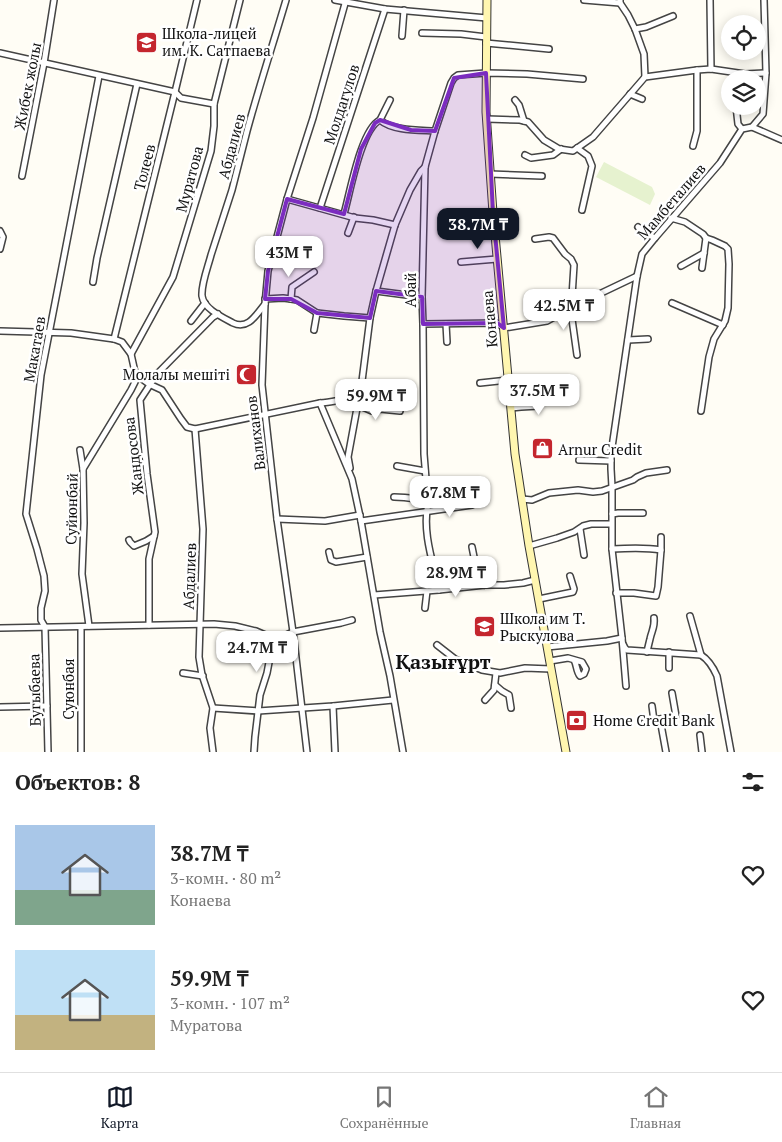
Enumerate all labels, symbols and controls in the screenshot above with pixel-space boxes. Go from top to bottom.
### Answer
map controls [721,15,766,115]
button: locate [721,15,766,60]
place label: Школа-лицей им. К. Сатпаева [162,23,271,60]
school or university icon: Школа-лицей им. К. Сатпаева [134,30,158,54]
street label: Жибек жолы [9,41,45,131]
street label: Молдагулов [319,61,363,147]
button: layers [721,70,766,115]
street label: Абдалиев [213,111,249,181]
street label: Толеев [129,142,159,192]
street label: Муратова [171,143,208,214]
street label: Мамбеталиев [632,159,710,243]
pin: 38.7M ₸ [432,208,524,250]
text: 38.7M ₸ [448,213,508,235]
pin: 43M ₸ [254,236,324,278]
text: 43M ₸ [266,241,312,263]
street label: Абай [400,272,420,308]
pin: 42.5M ₸ [518,288,610,331]
street label: Конаева [477,289,501,348]
text: 42.5M ₸ [534,294,594,316]
street label: Макатаев [18,314,50,384]
mosque icon: Молалы мешіті [234,362,258,386]
place label: Молалы мешіті [123,364,230,384]
pin: 37.5M ₸ [493,374,585,416]
pin: 59.9M ₸ [330,378,422,421]
text: 37.5M ₸ [510,379,568,401]
text: 59.9M ₸ [346,384,406,406]
street label: Валиханов [241,395,269,471]
street label: Жандосова [118,415,148,496]
shop icon: Arnur Credit [530,437,554,461]
place label: Arnur Credit [558,439,643,459]
street label: Суйюнбай [60,473,82,545]
pin: 67.8M ₸ [404,476,496,518]
text: 67.8M ₸ [421,481,479,503]
street label: Абдалиев [178,542,200,610]
pin: 28.9M ₸ [410,556,502,598]
text: 28.9M ₸ [426,561,486,583]
place label: Школа им Т. Рыскулова [500,608,586,645]
school or university icon: Школа им Т. Рыскулова [472,615,496,639]
pin: 24.7M ₸ [211,630,303,673]
text: 24.7M ₸ [227,636,287,658]
district label: Қазығұрт [395,648,491,675]
street label: Бугыбаева [23,653,45,727]
street label: Суюнбая [58,658,78,720]
bank icon: Home Credit Bank [565,708,589,732]
place label: Home Credit Bank [593,710,715,730]
text: Объектов: 8 [15,768,140,796]
icon: filters [739,768,767,796]
text: 38.7M ₸ [170,839,248,867]
icon: home [55,845,115,905]
icon: heart [739,861,767,889]
text: 3-комн. · 80 m² [170,867,281,889]
text: Конаева [170,889,231,911]
text: 59.9M ₸ [170,964,248,992]
icon: home [55,970,115,1030]
icon: heart [739,986,767,1014]
text: 3-комн. · 107 m² [170,992,290,1014]
text: Муратова [170,1014,242,1036]
tab: Карта [101,1083,139,1132]
tab: Сохранённые [340,1083,429,1132]
tab: Главная [630,1083,681,1132]

